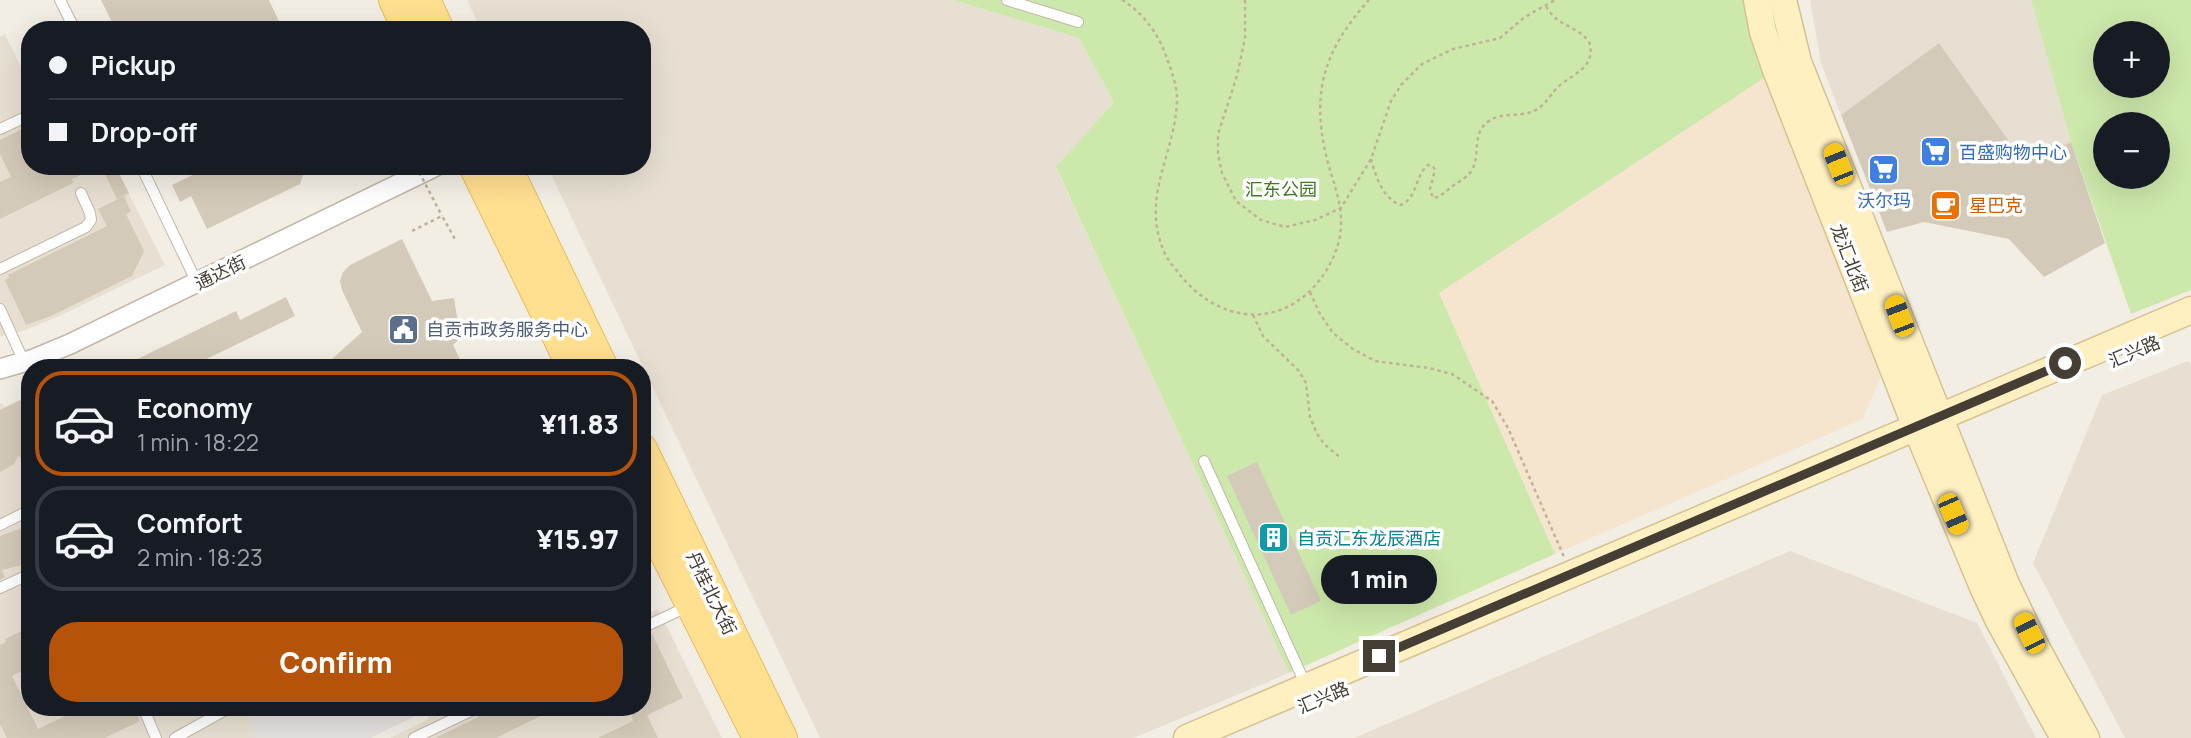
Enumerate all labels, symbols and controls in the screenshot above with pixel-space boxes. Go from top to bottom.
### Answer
map controls [2093,21,2170,189]
button: + [2093,21,2170,98]
text: Pickup [91,47,176,83]
button: − [2093,112,2170,189]
text: Drop-off [91,114,197,150]
supermarket icon: 百盛购物中心 [1919,135,1953,169]
place label: 百盛购物中心 [1959,140,2067,164]
car [1821,141,1856,187]
supermarket icon: 沃尔玛 [1867,152,1901,186]
park label: 汇东公园 [1245,177,1317,201]
place label: 沃尔玛 [1857,188,1911,212]
cafe icon: 星巴克 [1929,188,1963,222]
place label: 星巴克 [1969,193,2023,217]
street label: 龙汇北街 [1826,220,1874,296]
street label: 通达街 [190,249,250,295]
car [1882,293,1917,339]
public building icon: 自贡市政务服务中心 [386,312,420,346]
place label: 自贡市政务服务中心 [426,317,588,341]
street label: 汇兴路 [2104,329,2164,373]
route start [2049,347,2081,379]
text: Economy [137,390,252,426]
icon: car [53,392,116,455]
text: ¥11.83 [540,406,619,442]
text: 1 min · 18:22 [137,426,259,458]
car [1936,491,1971,537]
text: Comfort [137,505,243,541]
icon: car [53,507,116,570]
text: ¥15.97 [537,521,619,557]
building icon: 自贡汇东龙辰酒店 [1257,521,1291,555]
place label: 自贡汇东龙辰酒店 [1297,526,1441,550]
text: 2 min · 18:23 [137,541,263,573]
street label: 丹桂北大街 [681,547,743,639]
callout: 1 min [1321,554,1437,604]
text: 1 min [1350,563,1408,595]
car [2011,610,2048,656]
button: Confirm [49,622,623,702]
route end [1363,640,1395,672]
street label: 汇兴路 [1293,675,1353,719]

